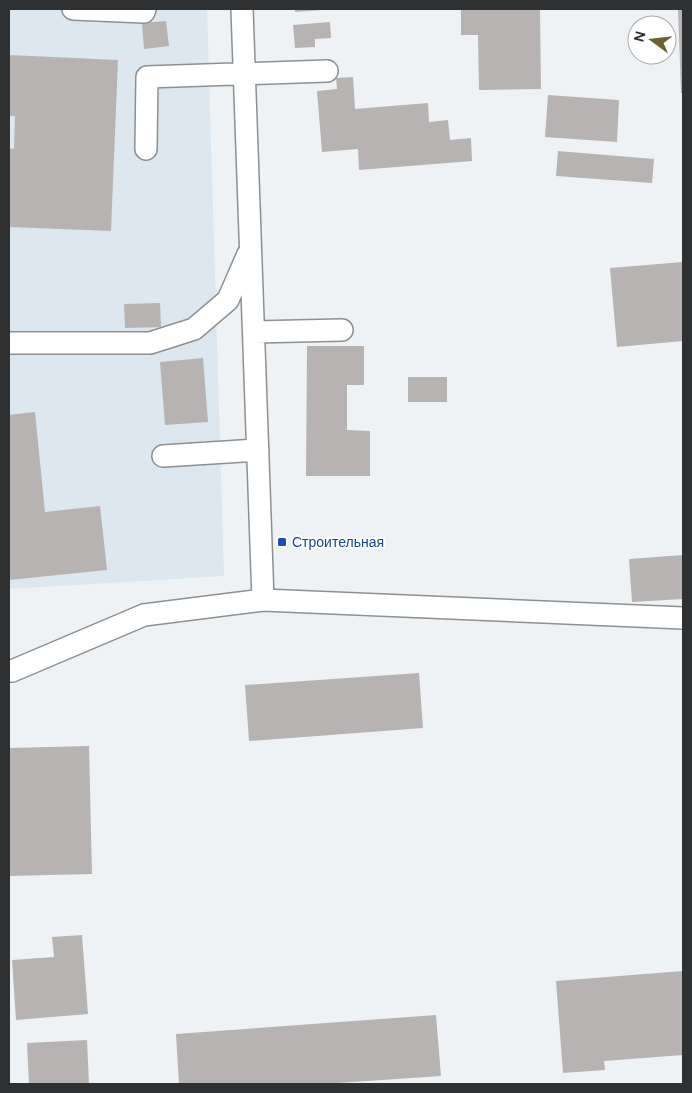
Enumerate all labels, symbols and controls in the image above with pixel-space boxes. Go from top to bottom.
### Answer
north arrow [627,15,677,65]
text: N [629,29,649,44]
place label: Строительная [292,533,384,551]
marker: Строительная [276,536,288,548]

